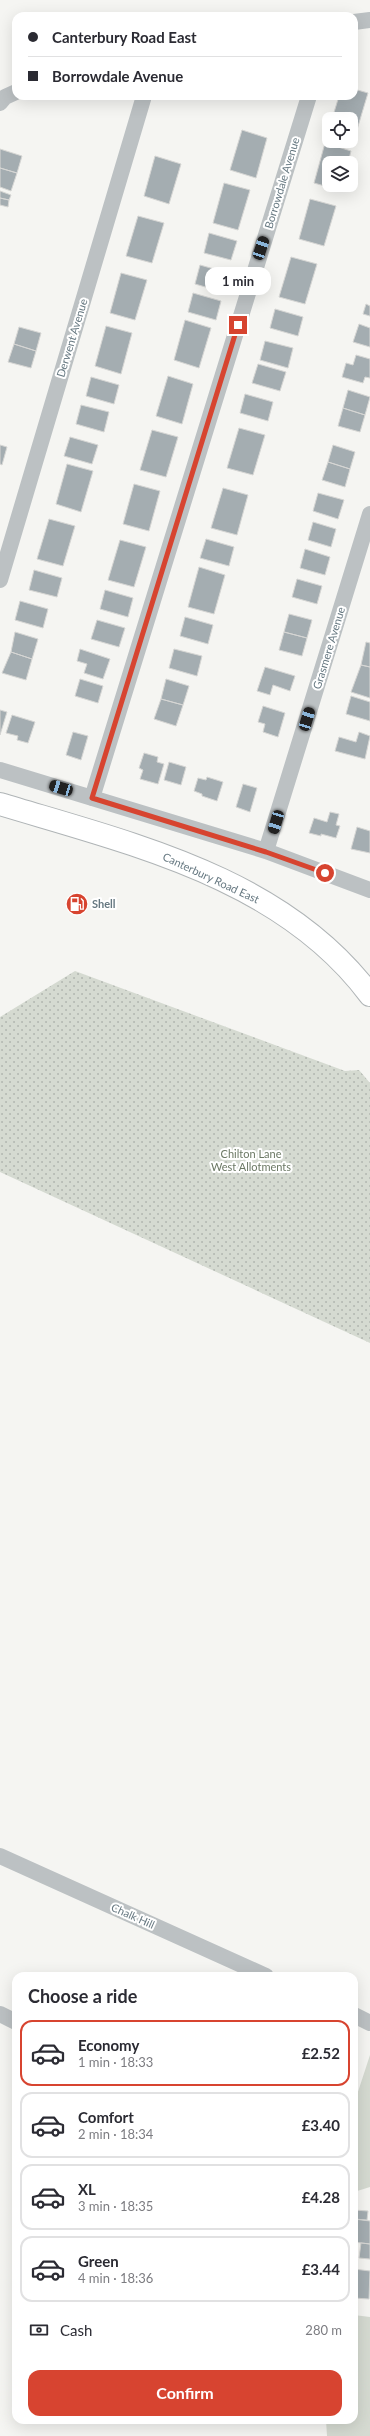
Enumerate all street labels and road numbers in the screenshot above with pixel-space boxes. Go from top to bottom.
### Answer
street label: Borrowdale Avenue [261,136,302,230]
street label: Derwent Avenue [53,297,90,379]
street label: Grasmere Avenue [310,605,347,691]
street label: Canterbury Road East [161,850,261,906]
street label: Chalk Hill [109,1900,157,1931]

